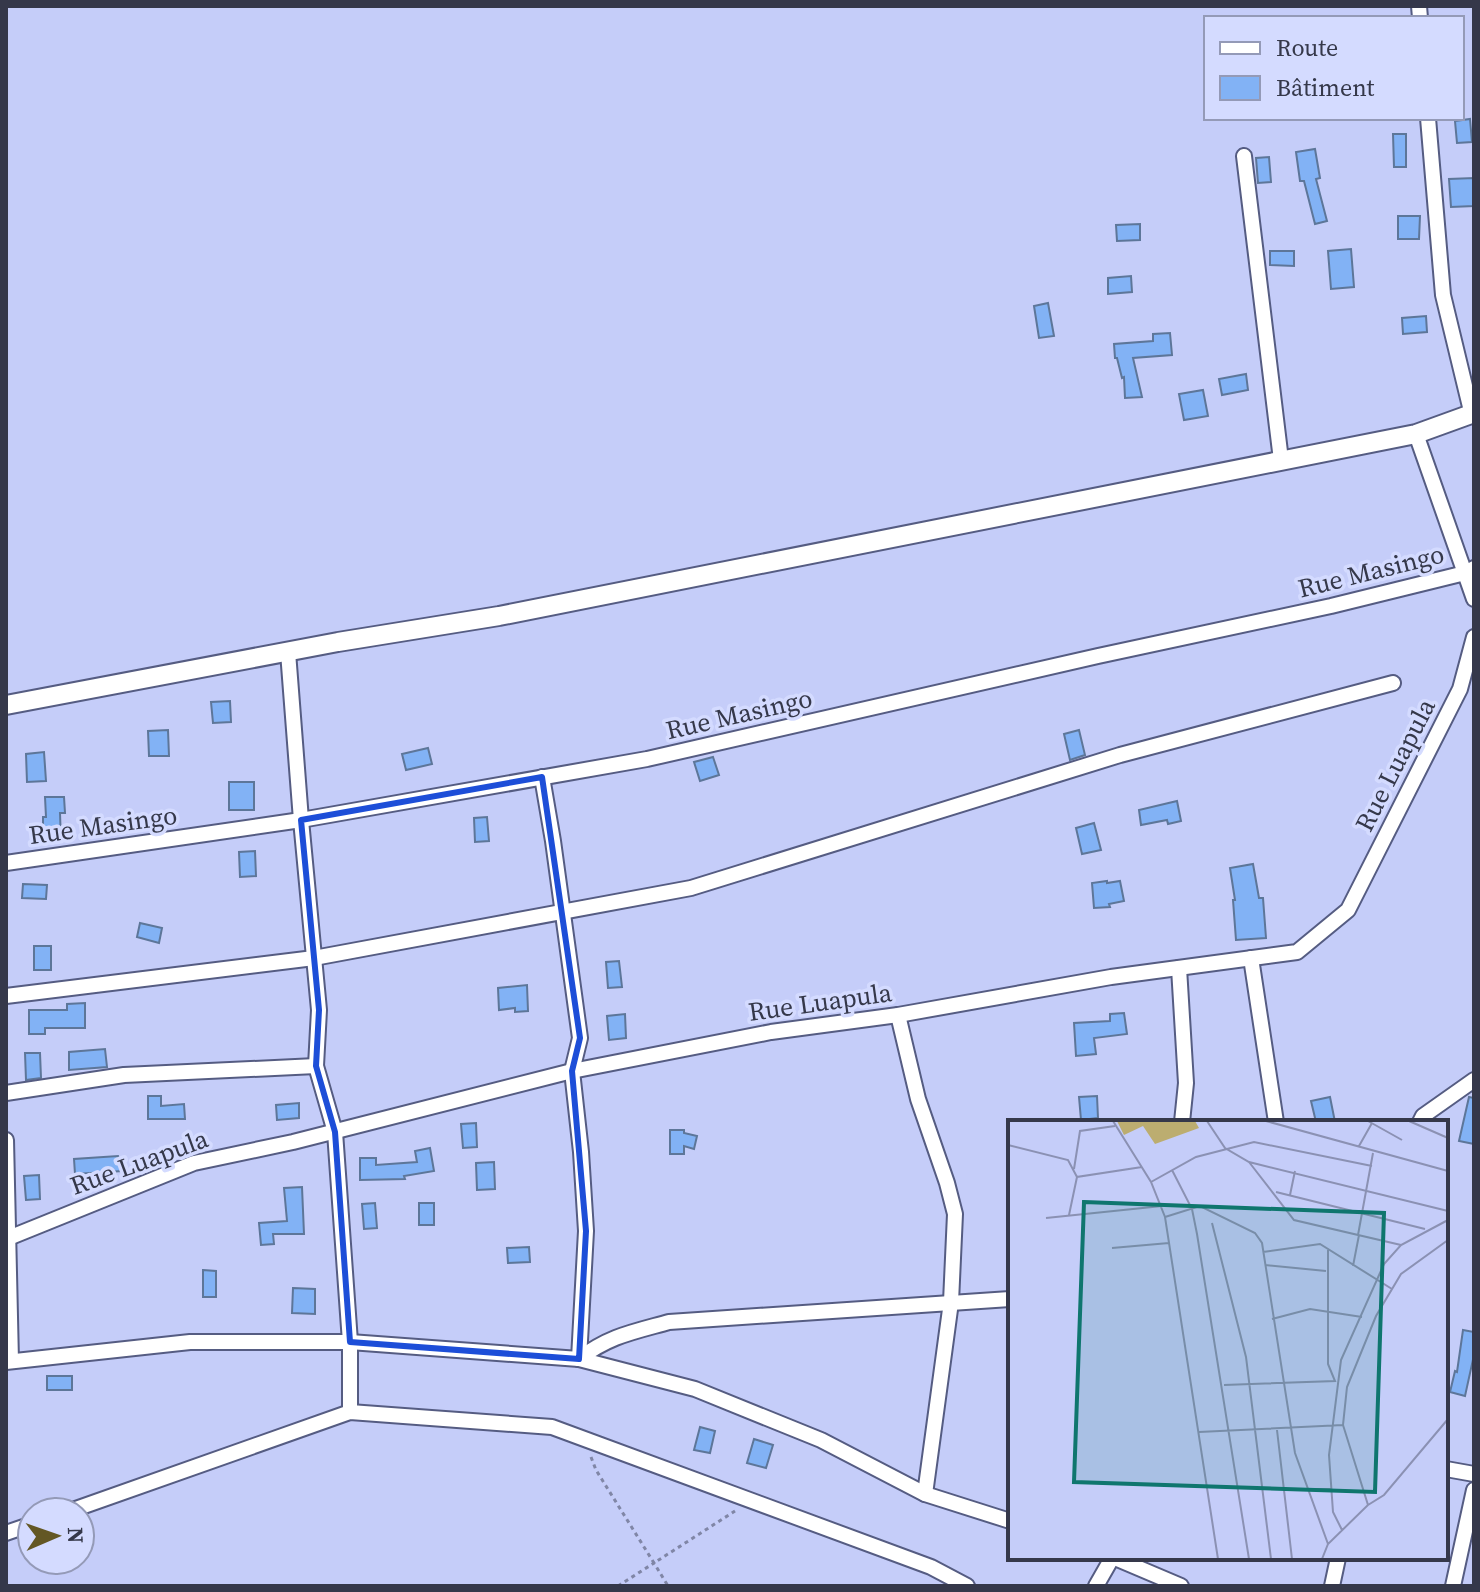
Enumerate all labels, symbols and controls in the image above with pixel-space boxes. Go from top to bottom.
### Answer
legend [1204,16,1464,120]
text: Route [1276,31,1338,64]
text: Bâtiment [1276,71,1375,104]
street label: Rue Masingo [1294,535,1448,607]
street label: Rue Masingo [662,680,816,748]
street label: Rue Luapula [1346,692,1444,837]
street label: Rue Masingo [27,797,179,853]
street label: Rue Luapula [746,974,895,1030]
street label: Rue Luapula [65,1120,214,1204]
inset map [1008,1120,1448,1560]
north arrow [16,1496,96,1576]
text: N [61,1527,91,1544]

